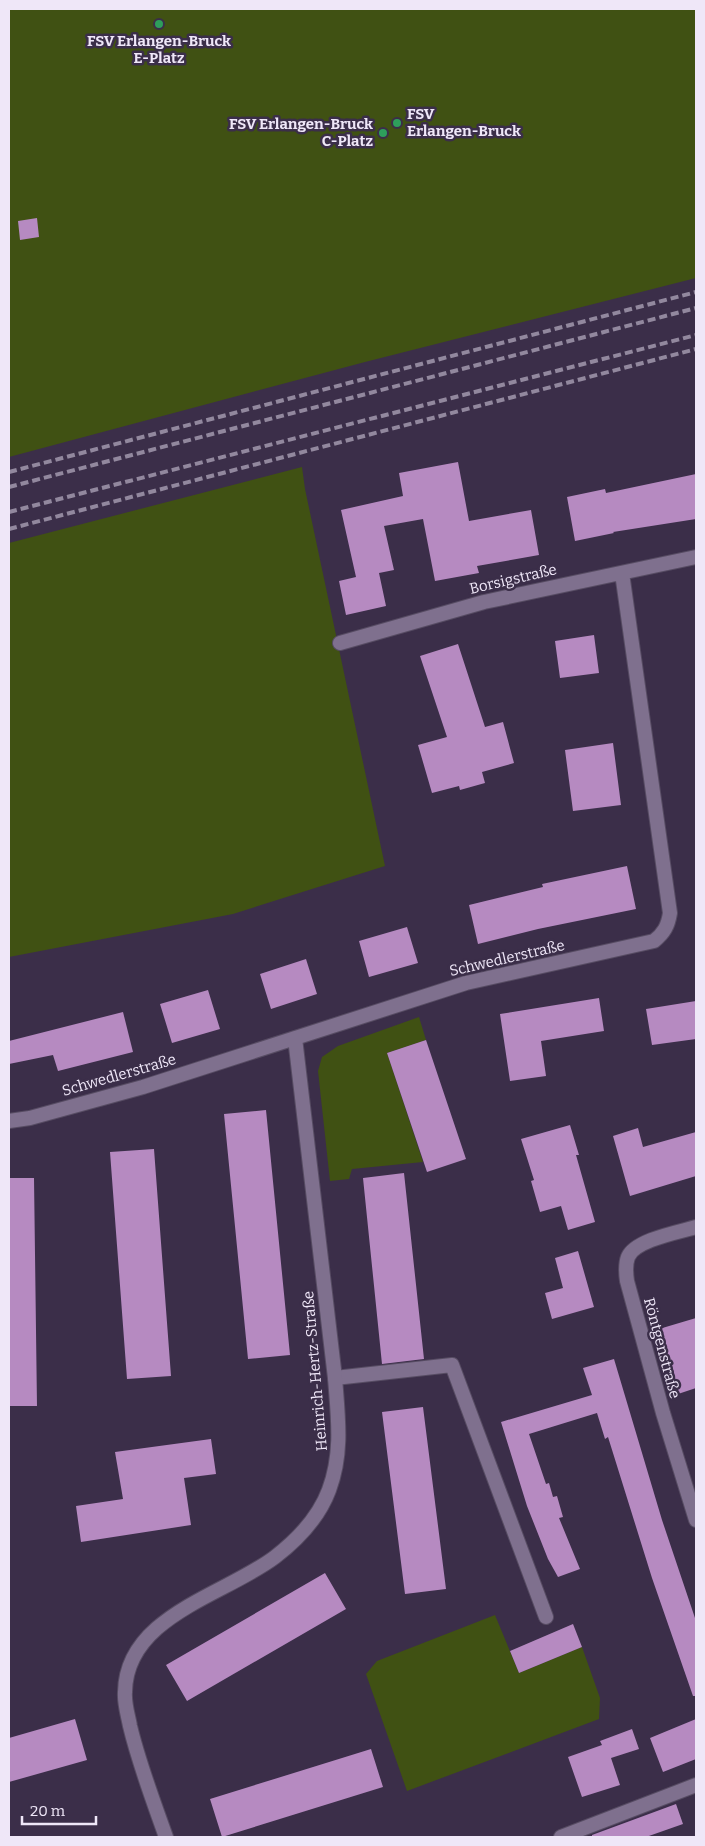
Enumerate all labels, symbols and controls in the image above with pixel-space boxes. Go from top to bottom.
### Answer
marker: FSV Erlangen-Bruck E-Platz [153,18,165,30]
place label: FSV Erlangen-Bruck E-Platz [87,32,231,67]
place label: FSV Erlangen-Bruck [407,105,521,140]
place label: FSV Erlangen-Bruck C-Platz [229,115,373,150]
marker: FSV Erlangen-Bruck [391,117,403,129]
marker: FSV Erlangen-Bruck C-Platz [377,127,389,139]
street label: Borsigstraße [468,560,558,598]
street label: Schwedlerstraße [448,936,566,980]
street label: Schwedlerstraße [60,1050,178,1100]
street label: Heinrich-Hertz-Straße [299,1290,331,1452]
street label: Röntgenstraße [640,1296,684,1400]
scale bar [22,1794,96,1826]
text: 20 m [30,1802,66,1820]

